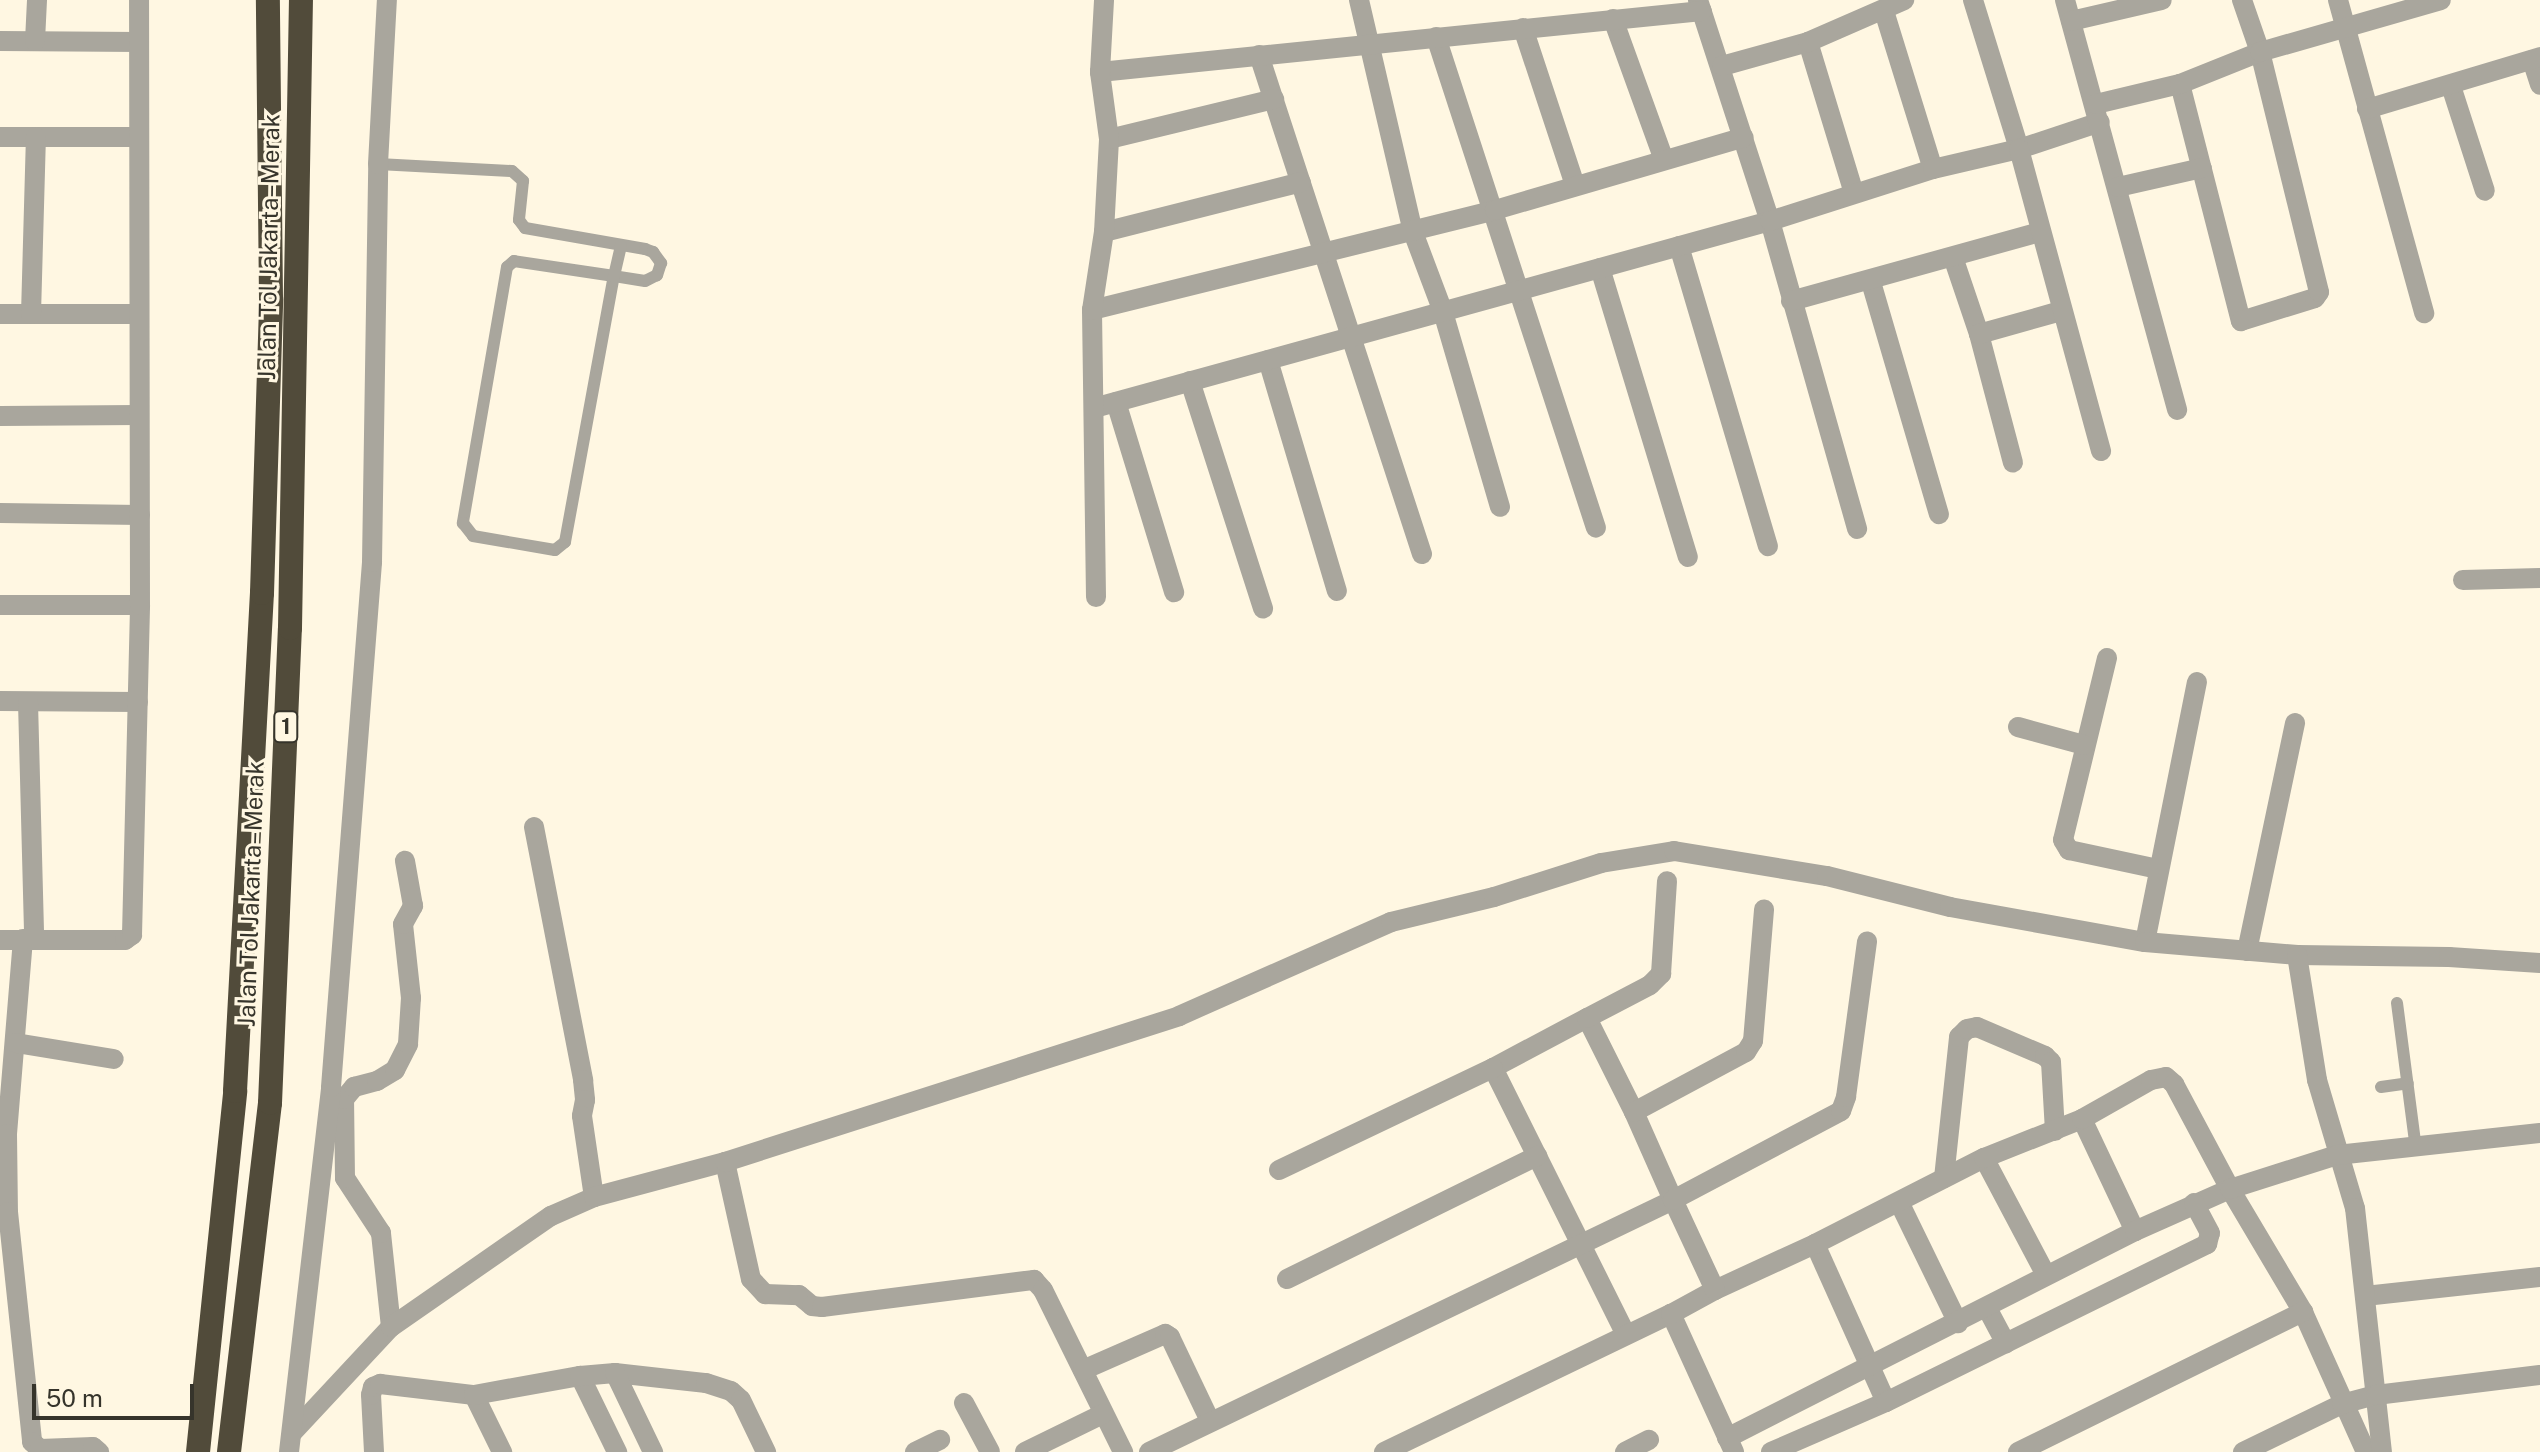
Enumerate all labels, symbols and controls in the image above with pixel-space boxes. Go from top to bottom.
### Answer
street label: Jalan Tol Jakarta–Merak [252,114,286,380]
road number: 1 [272,709,300,745]
street label: Jalan Tol Jakarta–Merak [232,760,270,1028]
scale bar [36,1368,198,1418]
text: 50 m [46,1384,103,1412]

